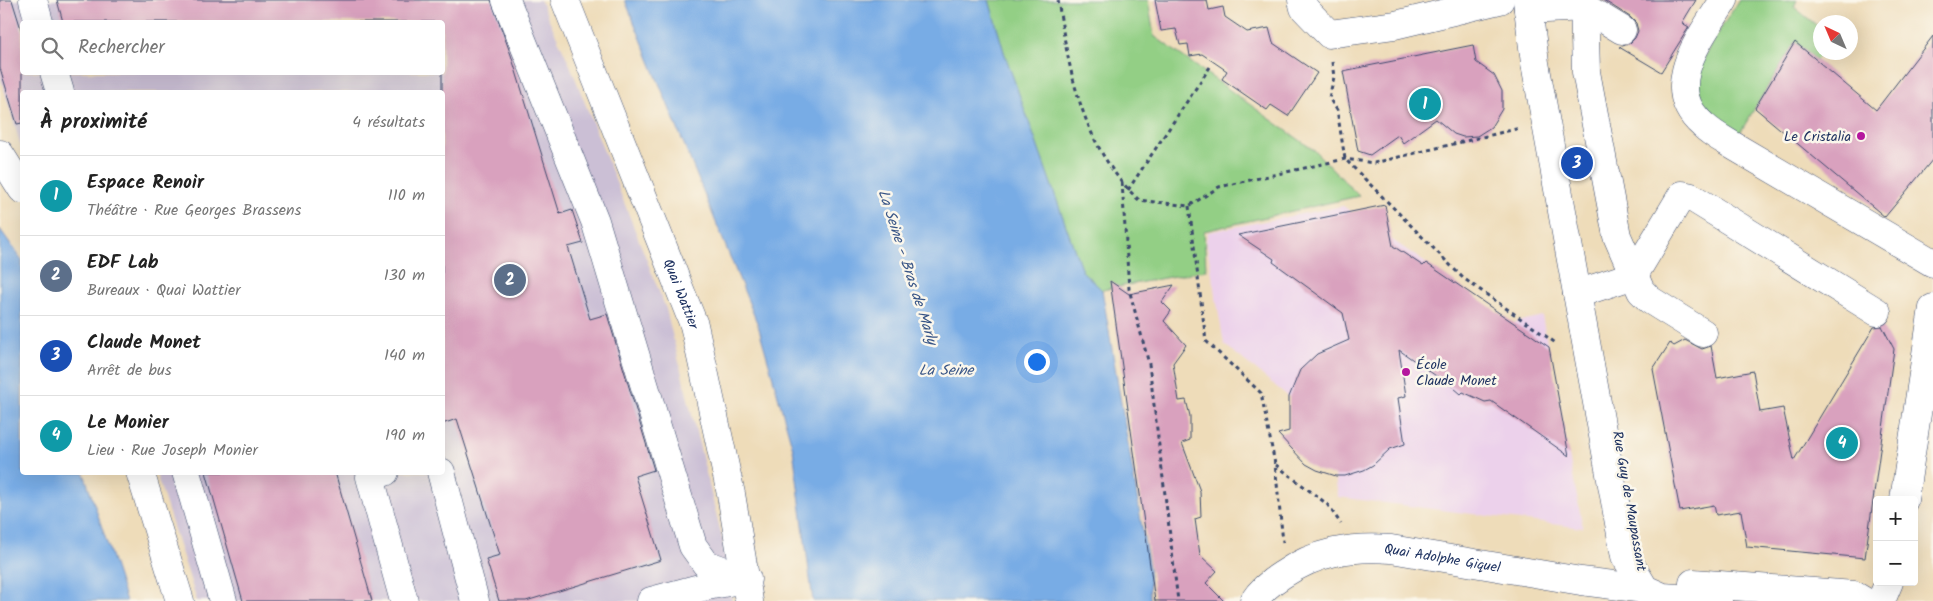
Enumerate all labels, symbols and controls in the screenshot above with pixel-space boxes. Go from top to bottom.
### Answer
north arrow [1813,15,1858,60]
search box [20,20,445,75]
text: Rechercher [78,33,165,63]
icon: search [38,34,66,62]
pin: 1 [1409,85,1441,123]
text: À proximité [40,106,147,139]
text: 4 résultats [352,110,425,135]
place label: Le Cristalia [1784,126,1851,148]
marker: Le Cristalia [1855,130,1867,142]
pin: 3 [1561,144,1593,182]
text: Espace Renoir [87,168,204,198]
text: 1 [54,183,58,208]
text: 110 m [388,183,425,208]
water label: La Seine - Bras de Marly [871,187,944,350]
text: Théâtre · Rue Georges Brassens [87,198,301,223]
text: EDF Lab [87,248,159,278]
street label: Quai Wattier [657,256,705,332]
pin: 2 [494,261,526,299]
text: 2 [51,263,61,288]
text: 130 m [384,263,425,288]
text: Bureaux · Quai Wattier [87,278,240,303]
text: Claude Monet [87,328,201,358]
text: 3 [52,343,60,368]
text: 140 m [384,343,425,368]
your location [1024,349,1050,375]
place label: École Claude Monet [1416,354,1497,392]
text: Arrêt de bus [87,358,171,383]
water label: La Seine [919,359,974,383]
marker: École Claude Monet [1400,366,1412,378]
text: Le Monier [87,408,169,438]
text: 4 [52,423,60,448]
text: 190 m [385,423,425,448]
pin: 4 [1826,424,1858,462]
street label: Rue Guy de Maupassant [1606,429,1652,574]
text: Lieu · Rue Joseph Monier [87,438,258,463]
map controls [1873,496,1918,586]
button: + [1873,496,1918,541]
street label: Quai Adolphe Giquel [1383,539,1503,579]
button: − [1873,541,1918,586]

